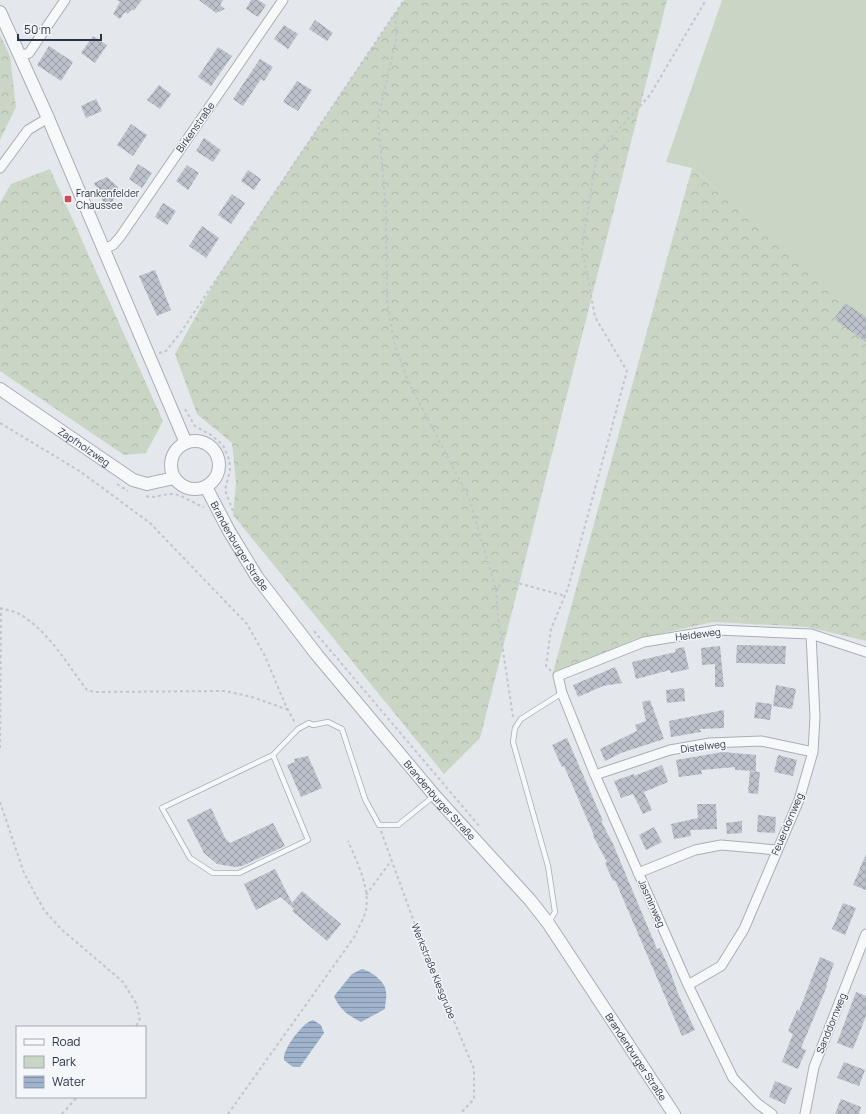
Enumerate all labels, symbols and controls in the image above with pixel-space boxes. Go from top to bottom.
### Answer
scale bar [18,16,101,42]
text: 50 m [24,21,51,38]
street label: Birkenstraße [172,99,218,155]
place label: Frankenfelder Chaussee [76,186,140,212]
marker: Frankenfelder Chaussee [63,194,73,204]
street label: Zapfholzweg [55,424,113,469]
street label: Brandenburger Straße [208,499,272,594]
street label: Heideweg [674,624,722,644]
street label: Distelweg [680,736,727,756]
street label: Brandenburger Straße [401,757,479,843]
street label: Feuerdornweg [768,791,806,857]
street label: Jasminweg [635,877,669,929]
street label: Werkstraße Kiesgrube [408,921,460,1021]
street label: Sanddornweg [812,991,850,1055]
street label: Brandenburger Straße [602,1010,670,1103]
legend [16,1026,146,1098]
text: Road [52,1033,80,1050]
text: Park [52,1053,77,1070]
text: Water [52,1073,86,1090]

